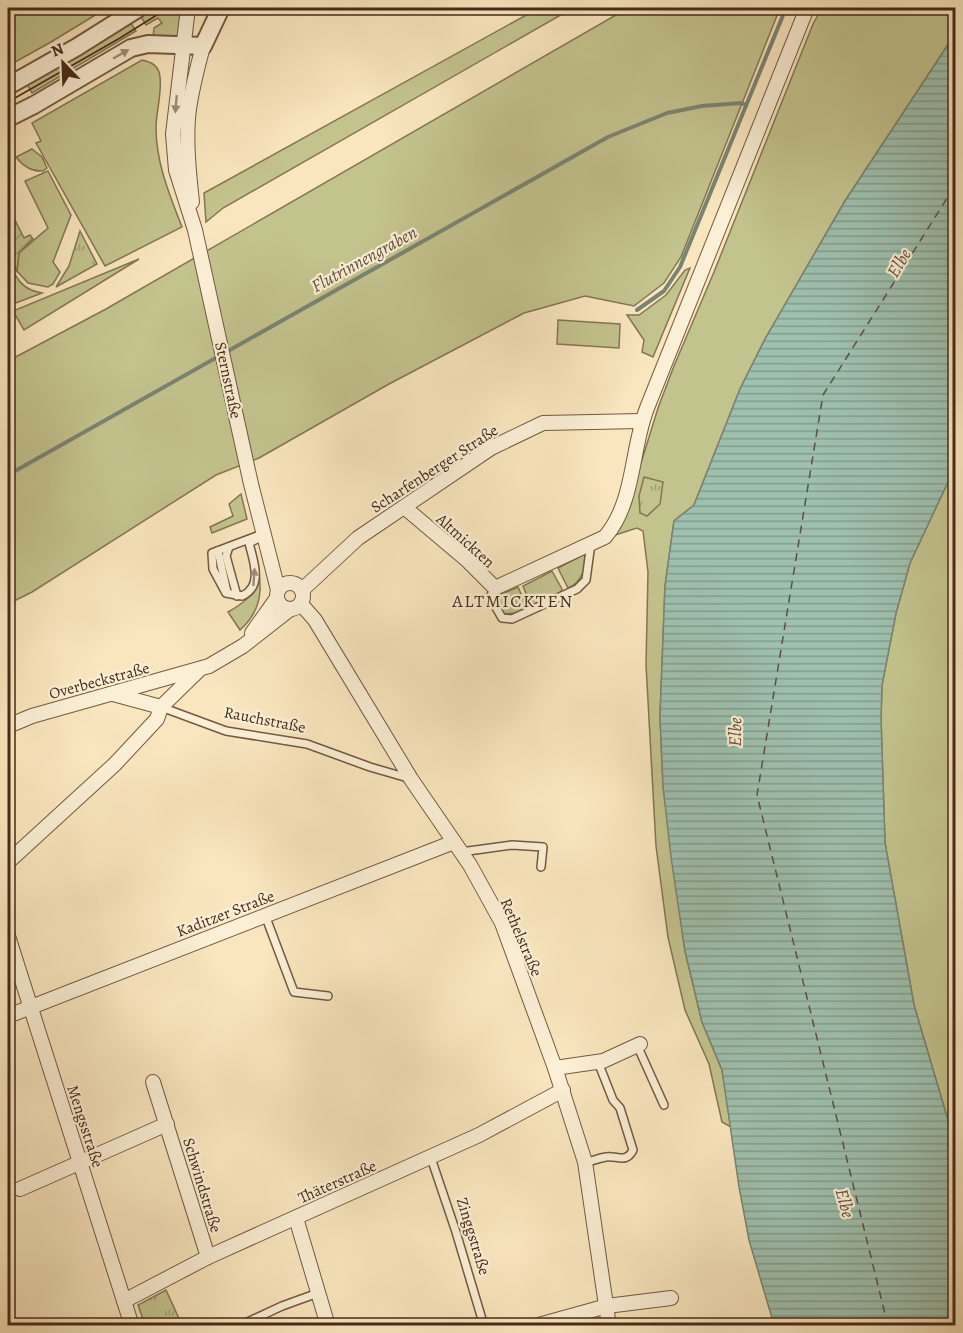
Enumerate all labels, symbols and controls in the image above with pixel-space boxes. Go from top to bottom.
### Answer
north arrow [33,33,93,93]
text: N [48,38,68,63]
one-way arrow [113,49,130,59]
one-way arrow [172,95,181,114]
water label: Flutrinnengraben [307,220,421,298]
water label: Elbe [881,244,917,282]
street label: Sternstraße [209,340,247,420]
street label: Scharfenberger Straße [367,419,502,518]
street label: Altmickten [430,508,500,573]
one-way arrow [249,567,258,586]
district label: ALTMICKTEN [451,589,574,613]
street label: Overbeckstraße [47,657,152,705]
street label: Rauchstraße [222,701,307,739]
water label: Elbe [723,717,747,747]
street label: Kaditzer Straße [173,885,278,943]
street label: Rethelstraße [495,895,547,980]
street label: Mengsstraße [61,1082,109,1170]
street label: Schwindstraße [177,1135,227,1235]
street label: Thäterstraße [295,1155,380,1209]
water label: Elbe [830,1186,861,1221]
street label: Zinggstraße [451,1195,495,1278]

